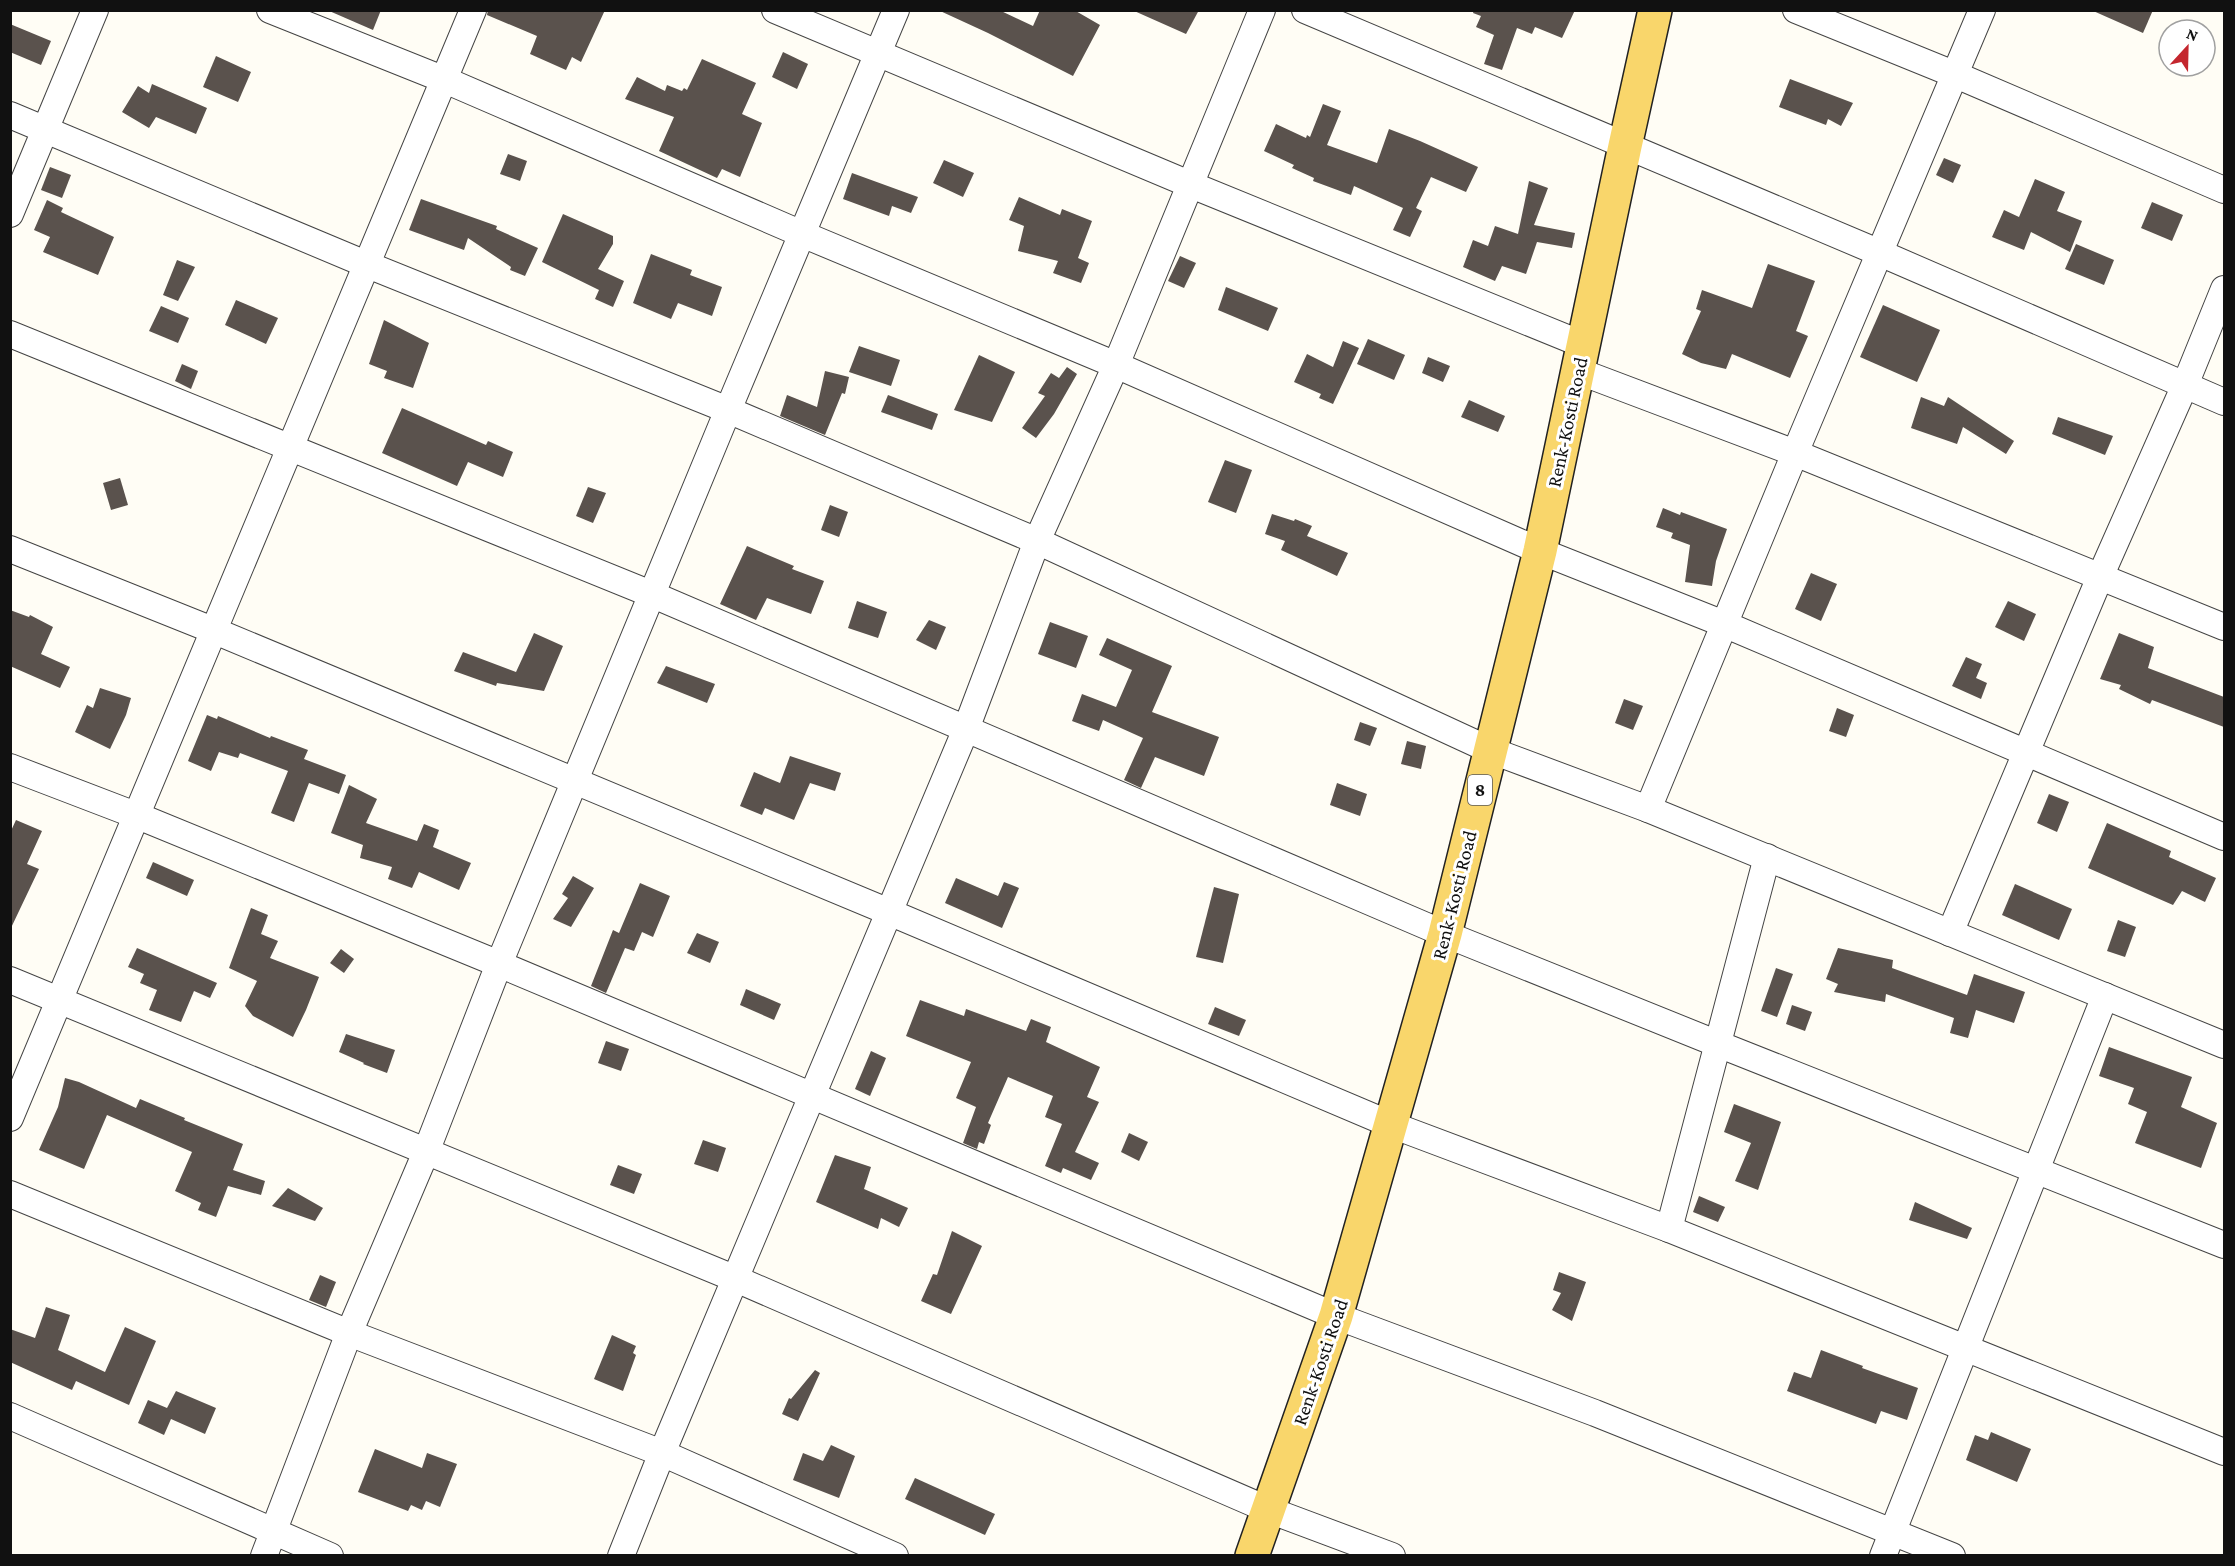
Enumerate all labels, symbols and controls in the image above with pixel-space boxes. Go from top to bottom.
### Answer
north arrow [2157,18,2217,78]
text: N [2184,25,2201,45]
street label: Renk-Kosti Road [1542,355,1592,489]
road number: 8 [1468,775,1492,805]
street label: Renk-Kosti Road [1427,828,1481,962]
street label: Renk-Kosti Road [1288,1295,1352,1428]

